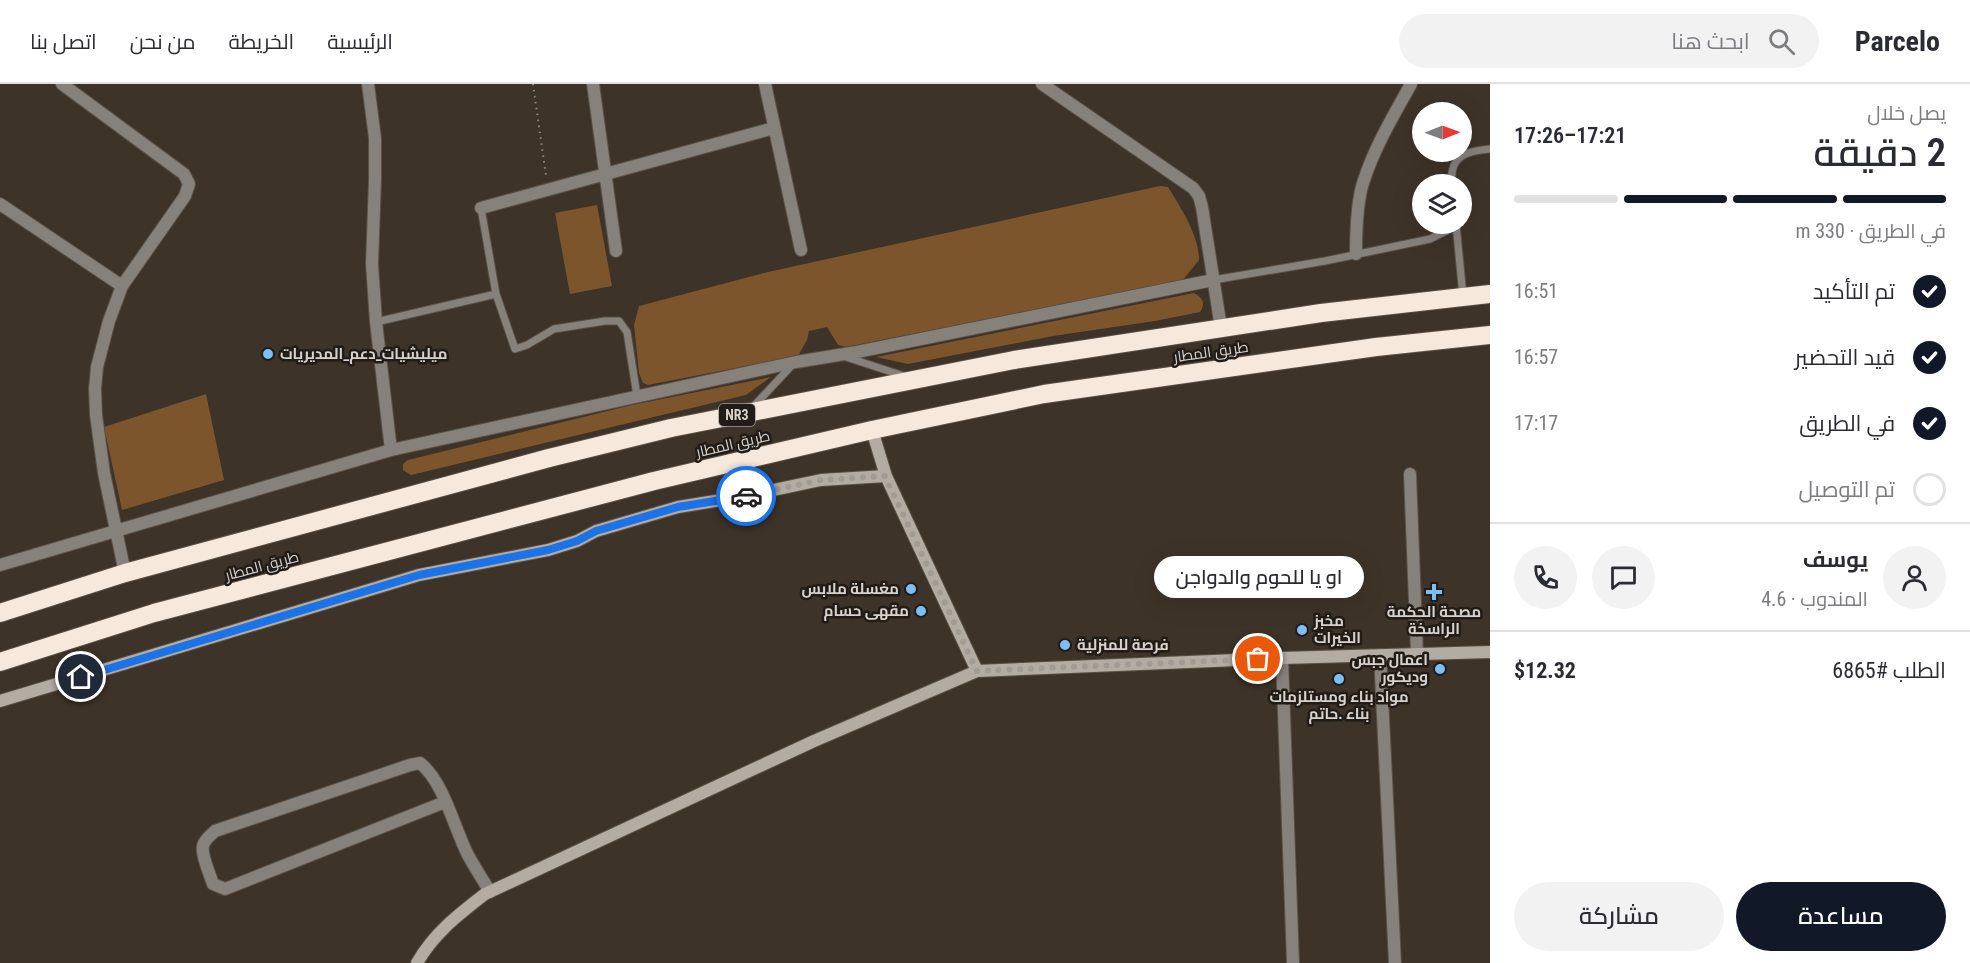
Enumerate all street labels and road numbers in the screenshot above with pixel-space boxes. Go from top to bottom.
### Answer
street label: طريق المطار [1171,338,1250,367]
road number: NR3 [719,404,755,426]
street label: طريق المطار [693,427,772,462]
street label: طريق المطار [222,548,301,586]

